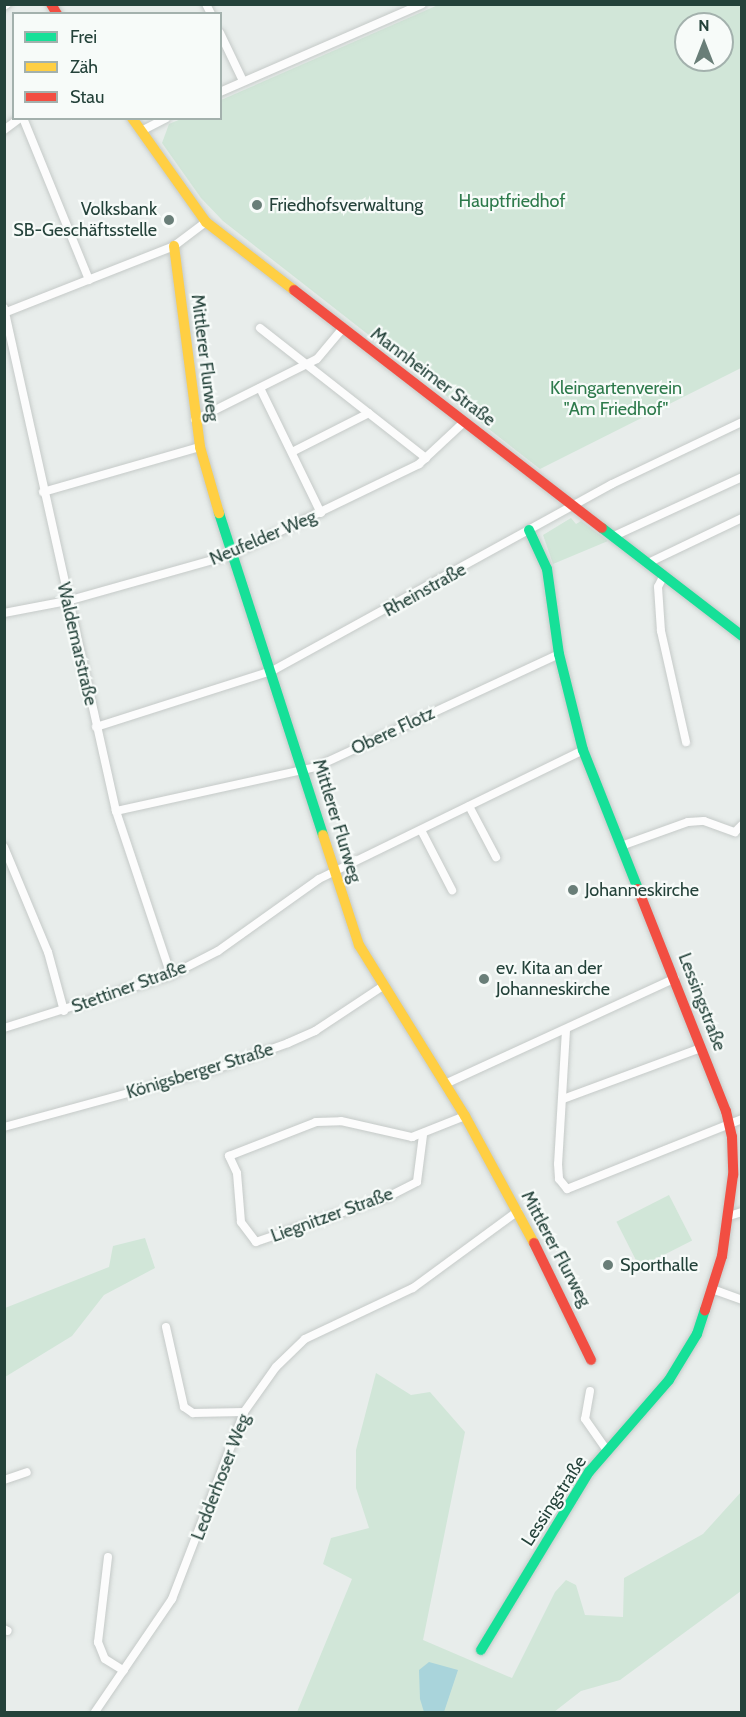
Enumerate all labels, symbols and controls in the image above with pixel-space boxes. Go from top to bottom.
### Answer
legend [12,12,222,120]
north arrow [674,12,734,72]
text: N [698,16,710,35]
text: Frei [70,26,97,48]
text: Zäh [70,56,98,78]
text: Stau [70,86,104,108]
park label: Hauptfriedhof [459,190,565,212]
place label: Friedhofsverwaltung [269,194,423,216]
marker: Friedhofsverwaltung [250,198,264,212]
place label: Volksbank SB-Geschäftsstelle [13,199,157,242]
marker: Volksbank SB-Geschäftsstelle [162,213,176,227]
street label: Mittlerer Flurweg [186,293,224,423]
street label: Mannheimer Straße [366,323,500,431]
park label: Kleingartenverein "Am Friedhof" [550,378,682,420]
street label: Neufelder Weg [206,506,320,570]
street label: Rheinstraße [380,559,470,621]
street label: Waldemarstraße [52,580,102,708]
street label: Obere Flotz [348,702,438,760]
street label: Mittlerer Flurweg [308,757,366,885]
place label: Johanneskirche [585,879,699,901]
marker: Johanneskirche [566,883,580,897]
street label: Lessingstraße [673,950,731,1054]
street label: Stettiner Straße [69,956,189,1018]
place label: ev. Kita an der Johanneskirche [496,958,610,1000]
marker: ev. Kita an der Johanneskirche [477,972,491,986]
street label: Königsberger Straße [124,1038,276,1104]
street label: Liegnitzer Straße [268,1183,396,1247]
street label: Mittlerer Flurweg [516,1187,596,1311]
place label: Sporthalle [620,1254,698,1276]
marker: Sporthalle [601,1258,615,1272]
street label: Ledderhoser Weg [187,1411,255,1543]
street label: Lessingstraße [517,1452,591,1550]

